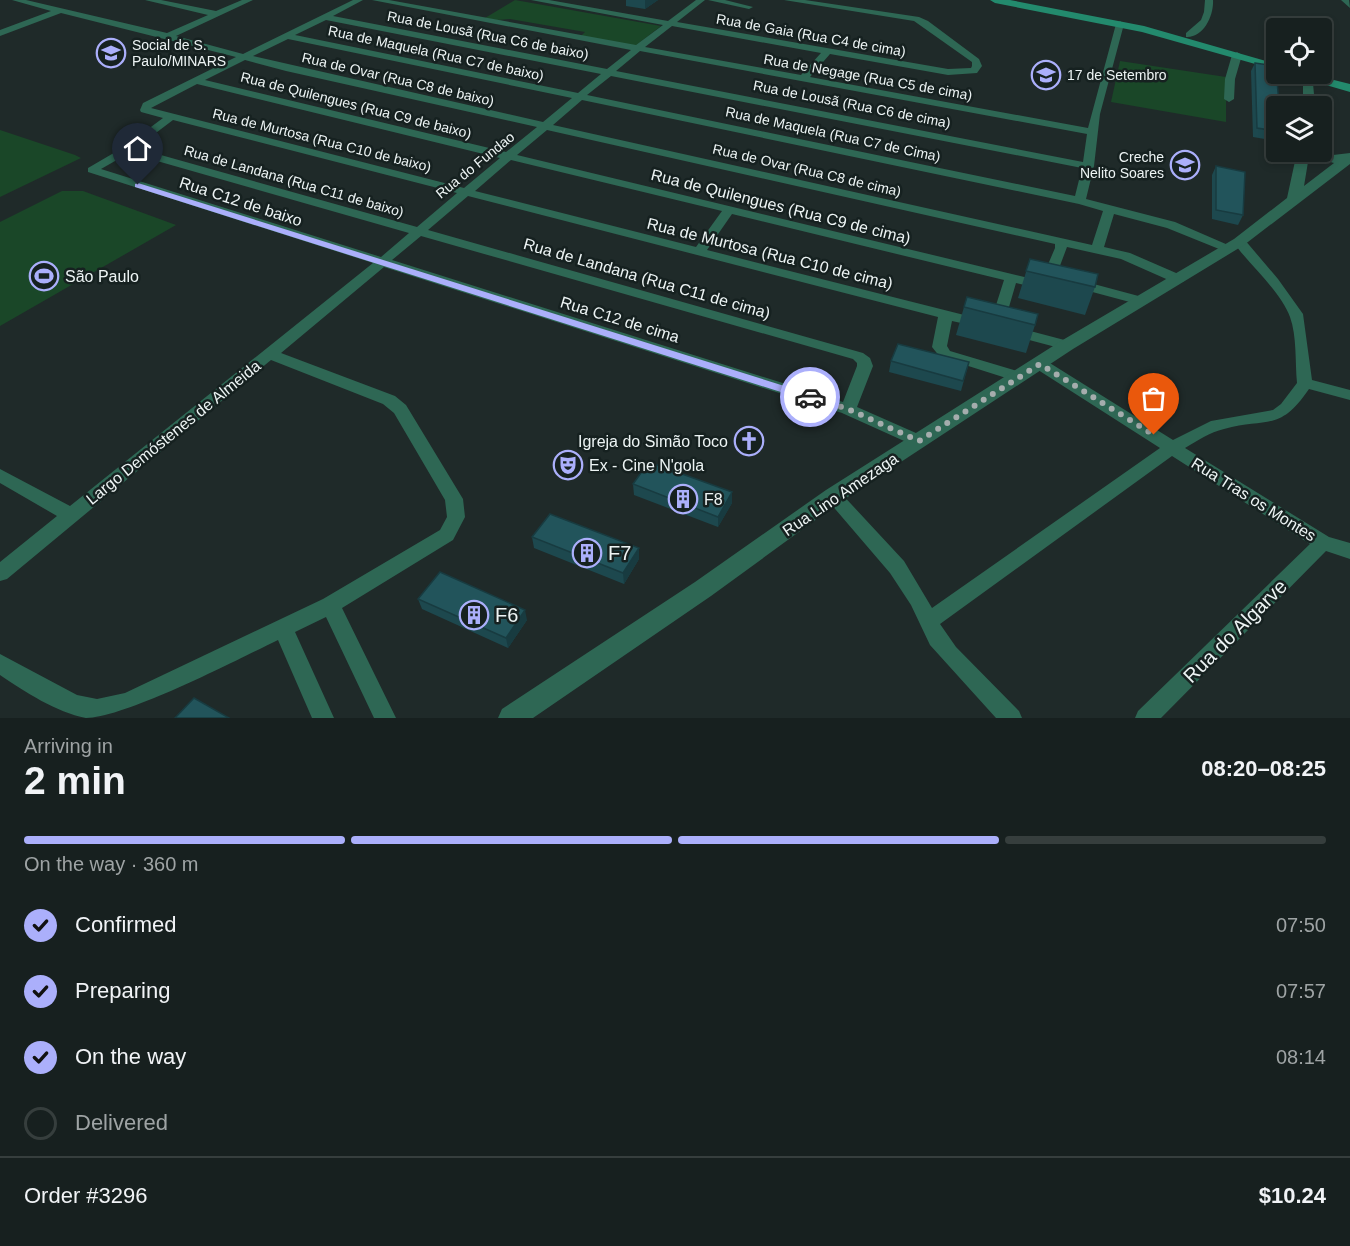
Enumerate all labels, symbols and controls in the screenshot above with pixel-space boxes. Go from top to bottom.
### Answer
street label: Rua de Lousã (Rua C6 de baixo) [386,8,590,62]
street label: Rua de Gaia (Rua C4 de cima) [715,10,907,60]
map controls [1266,18,1332,162]
button: locate [1266,18,1332,84]
street label: Rua de Maquela (Rua C7 de baixo) [327,22,545,84]
school or university icon: Social de S. Paulo/MINARS [95,37,127,69]
place label: Social de S. Paulo/MINARS [132,37,226,69]
street label: Rua de Ovar (Rua C8 de baixo) [300,49,496,109]
street label: Rua de Negage (Rua C5 de cima) [762,51,974,103]
school or university icon: 17 de Setembro [1030,59,1062,91]
place label: 17 de Setembro [1067,67,1167,83]
street label: Rua de Quilengues (Rua C9 de baixo) [239,69,473,141]
street label: Rua de Lousã (Rua C6 de cima) [752,77,952,131]
button: layers [1266,96,1332,162]
street label: Rua de Maquela (Rua C7 de Cima) [724,103,942,165]
street label: Rua de Murtosa (Rua C10 de baixo) [211,105,433,175]
pin [112,123,163,185]
street label: Rua do Fundao [432,128,518,202]
icon: home [121,132,154,165]
street label: Rua de Ovar (Rua C8 de cima) [711,141,903,199]
street label: Rua de Landana (Rua C11 de baixo) [182,142,406,220]
place label: Creche Nelito Soares [1080,149,1164,181]
school or university icon: Creche Nelito Soares [1169,149,1201,181]
street label: Rua de Quilengues (Rua C9 de cima) [649,166,912,247]
street label: Rua C12 de baixo [177,174,304,229]
street label: Rua de Murtosa (Rua C10 de cima) [645,215,894,292]
street label: Rua de Landana (Rua C11 de cima) [522,235,772,322]
sports icon: São Paulo [28,260,60,292]
place label: São Paulo [65,268,139,285]
street label: Rua C12 de cima [558,293,682,346]
street label: Largo Demóstenes de Almeida [83,357,264,508]
courier [780,367,840,427]
pin [1128,373,1179,435]
icon: car [794,381,827,414]
icon: bag [1137,382,1170,415]
church icon: Igreja do Simão Toco [733,425,765,457]
place label: Igreja do Simão Toco [578,433,728,450]
theatre icon: Ex - Cine N'gola [552,449,584,481]
street label: Rua Lino Amezaga [779,450,901,539]
street label: Rua Tras os Montes [1189,454,1319,545]
place label: Ex - Cine N'gola [589,457,704,474]
building icon: F8 [667,483,699,515]
place label: F8 [704,491,723,508]
building icon: F7 [571,537,603,569]
place label: F7 [608,542,631,564]
street label: Rua do Algarve [1179,575,1291,687]
building icon: F6 [458,599,490,631]
place label: F6 [495,604,518,626]
text: Arriving in [24,735,113,757]
text: 08:20–08:25 [1201,756,1326,781]
text: 2 min [24,759,126,802]
text: On the way · 360 m [24,853,199,875]
icon: check [24,909,57,942]
text: Confirmed [75,912,176,937]
text: 07:50 [1276,914,1326,936]
icon: check [24,975,57,1008]
text: Preparing [75,978,170,1003]
text: 07:57 [1276,980,1326,1002]
icon: check [24,1041,57,1074]
text: On the way [75,1044,186,1069]
text: 08:14 [1276,1046,1326,1068]
text: Delivered [75,1110,168,1135]
text: Order #3296 [24,1183,148,1208]
text: $10.24 [1259,1183,1326,1208]

